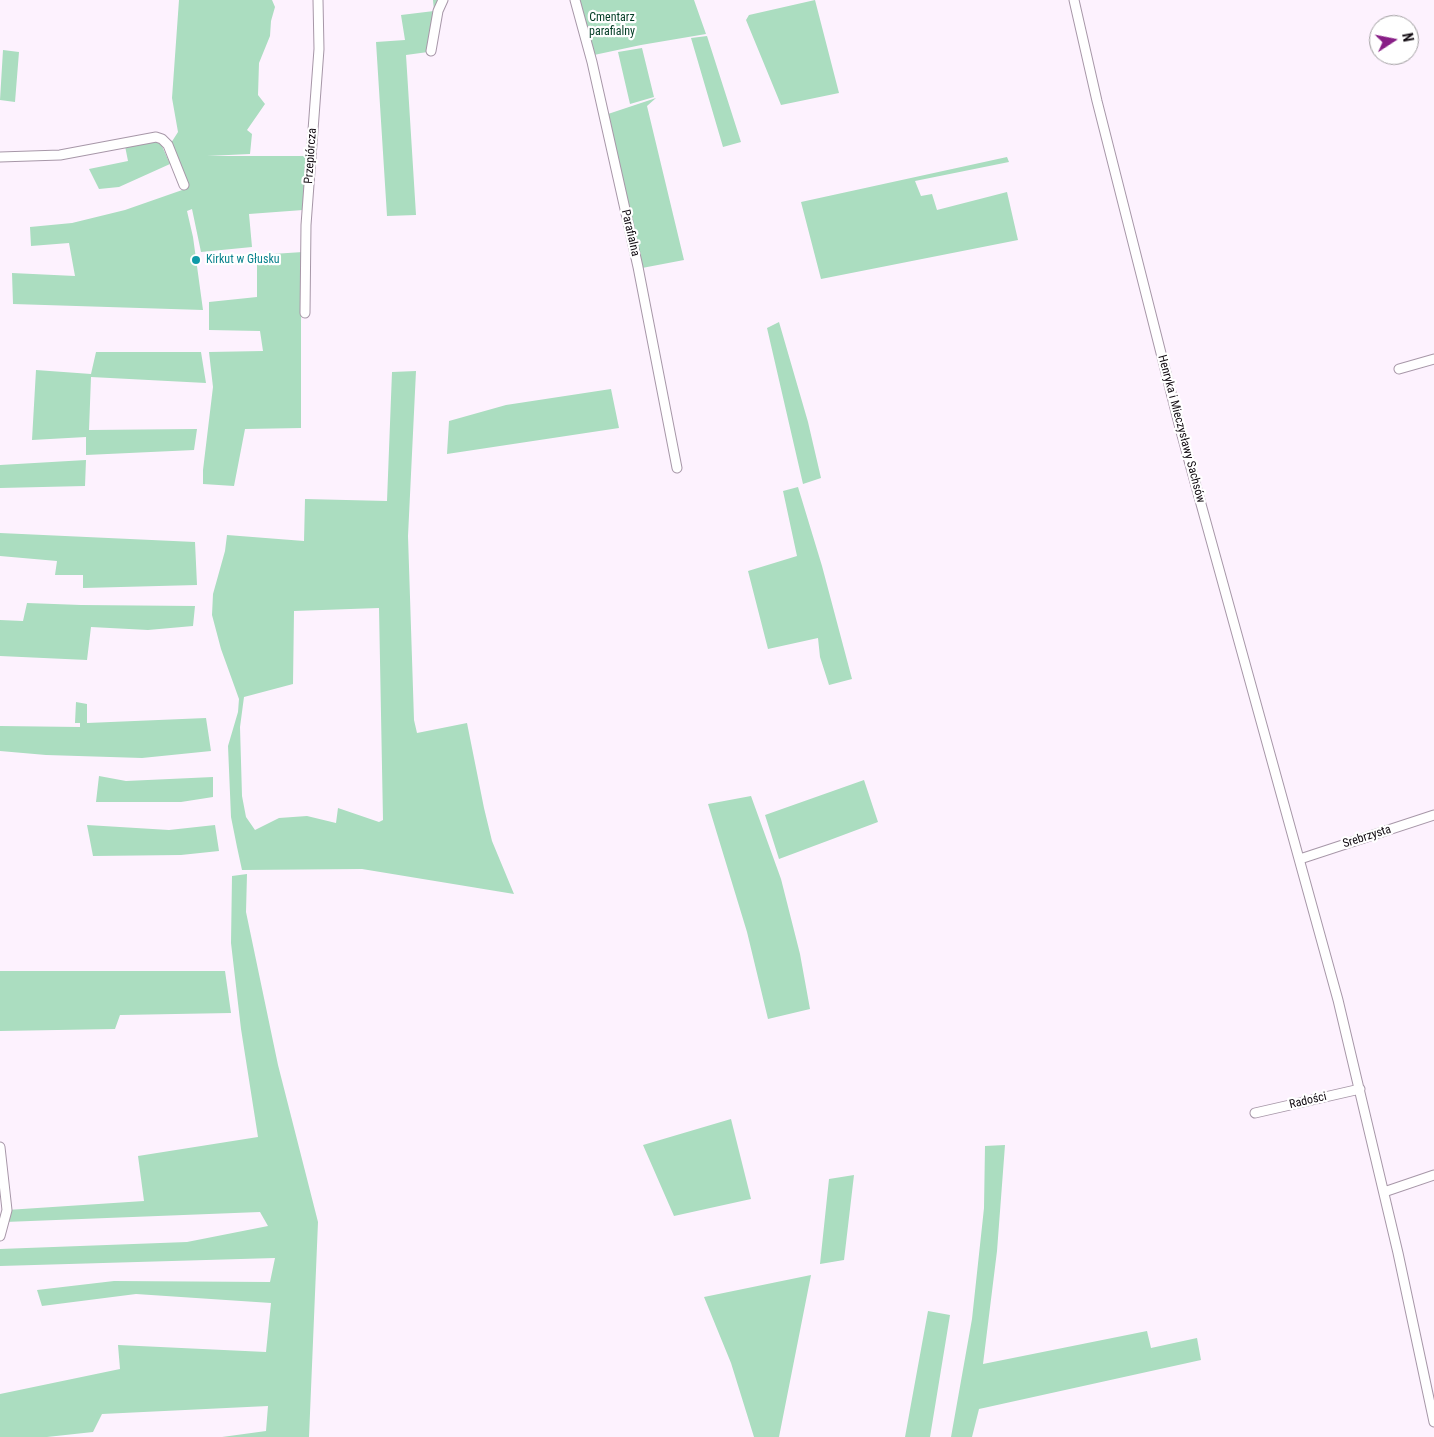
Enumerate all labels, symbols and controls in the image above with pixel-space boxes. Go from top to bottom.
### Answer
park label: Cmentarz parafialny [589,11,635,39]
north arrow [1369,15,1419,65]
text: N [1399,32,1416,43]
street label: Przepiórcza [302,128,320,184]
street label: Parafialna [618,208,642,258]
place label: Kirkut w Głusku [206,253,280,267]
marker: Kirkut w Głusku [190,254,202,266]
street label: Henryka i Mieczysławy Sachsów [1154,353,1208,505]
street label: Srebrzysta [1341,822,1393,852]
street label: Radości [1288,1090,1328,1112]

